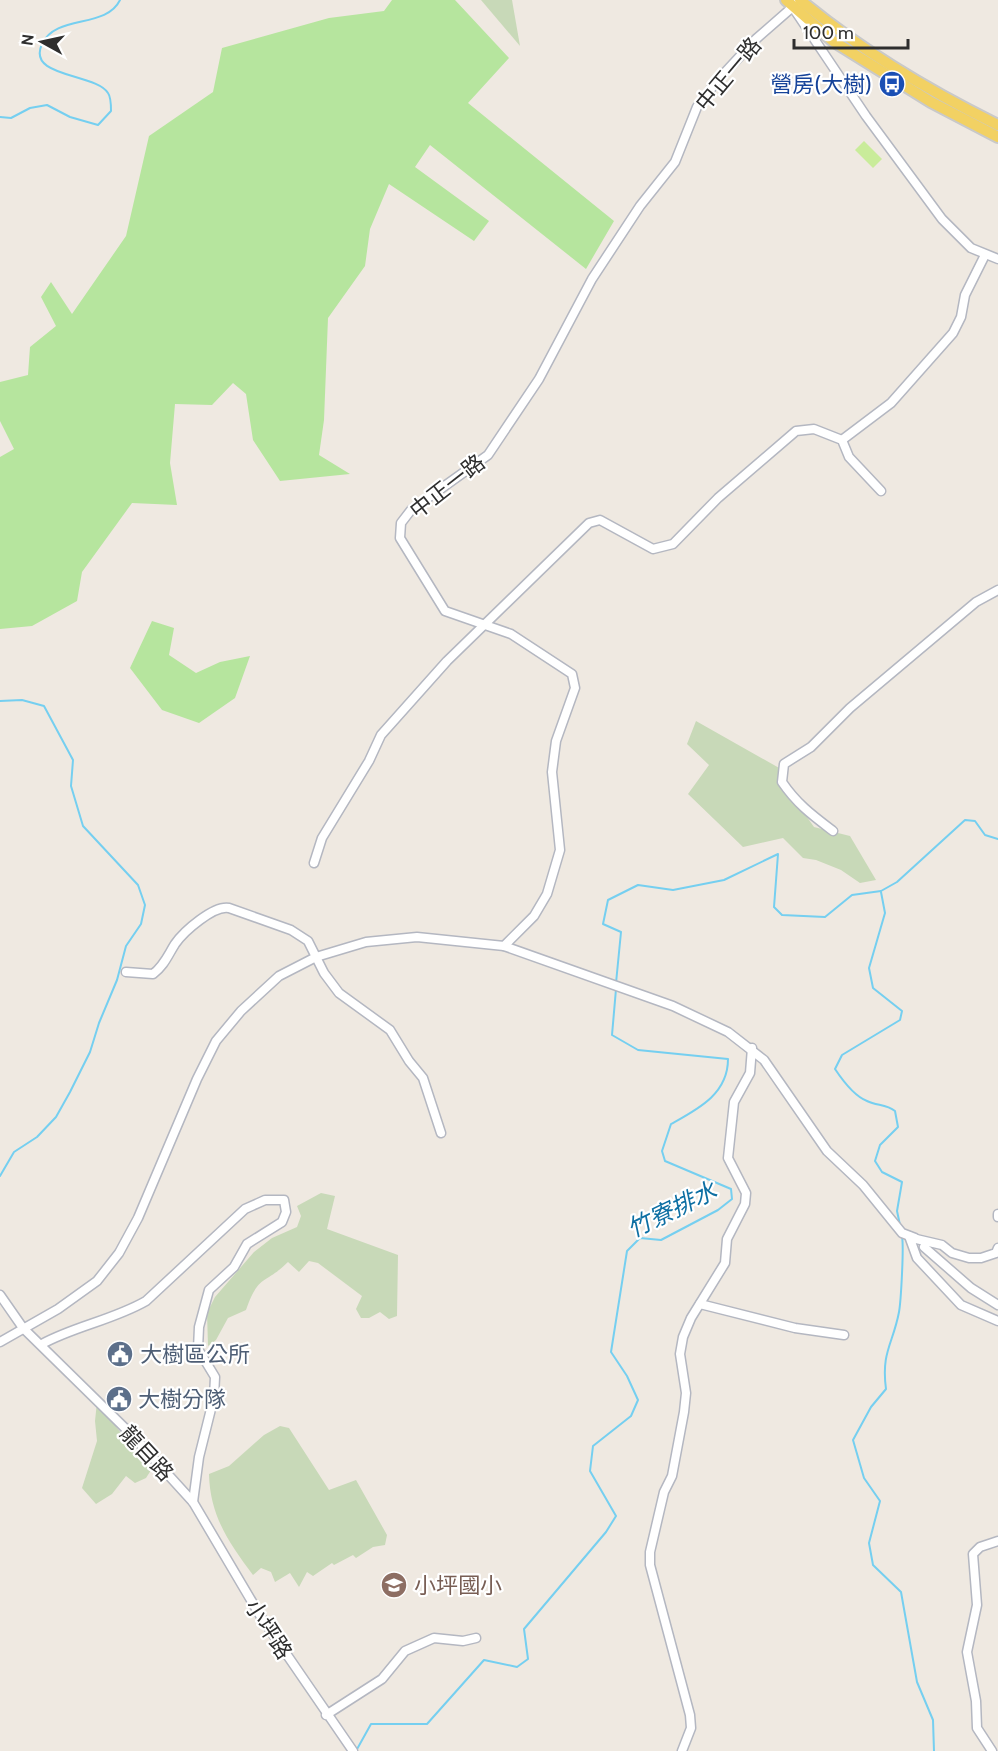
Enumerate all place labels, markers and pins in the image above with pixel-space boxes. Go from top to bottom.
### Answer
bus stop icon: 營房(大樹) [877,69,907,99]
place label: 營房(大樹) [770,71,872,98]
public building icon: 大樹區公所 [105,1339,135,1369]
place label: 大樹區公所 [140,1341,250,1368]
public building icon: 大樹分隊 [104,1384,134,1414]
place label: 大樹分隊 [138,1386,226,1413]
school or university icon: 小坪國小 [379,1570,409,1600]
place label: 小坪國小 [414,1572,502,1599]

